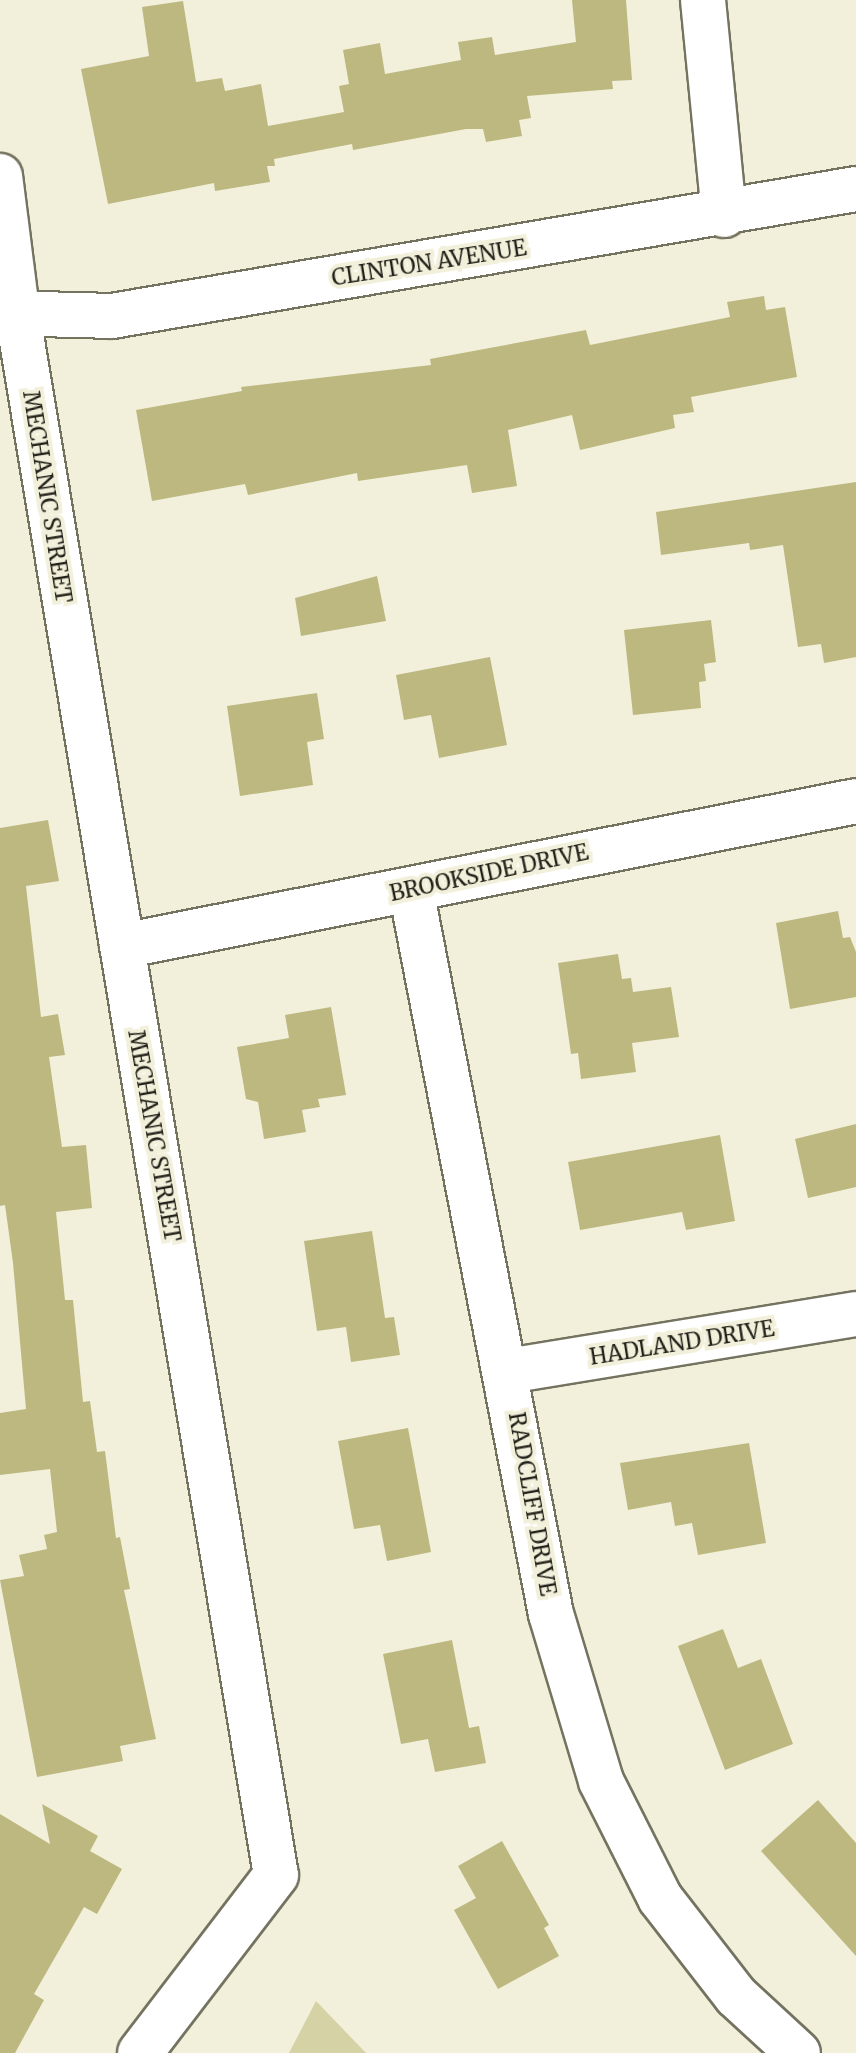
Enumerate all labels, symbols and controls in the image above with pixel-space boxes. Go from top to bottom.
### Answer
street label: CLINTON AVENUE [330,235,528,291]
street label: MECHANIC STREET [17,389,77,605]
street label: BROOKSIDE DRIVE [387,839,591,907]
street label: MECHANIC STREET [122,1028,186,1244]
street label: HADLAND DRIVE [588,1315,776,1371]
street label: RADCLIFF DRIVE [503,1410,561,1598]

